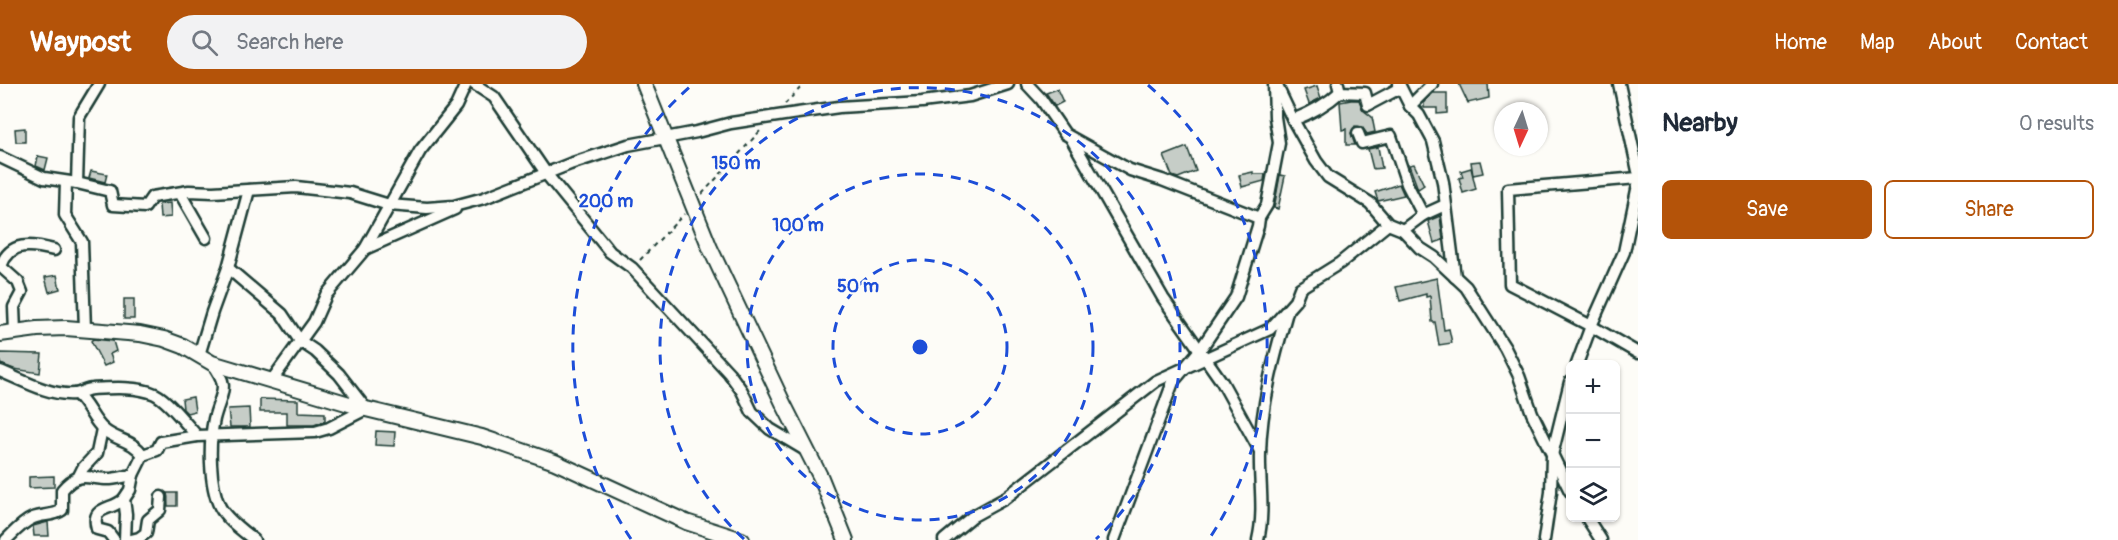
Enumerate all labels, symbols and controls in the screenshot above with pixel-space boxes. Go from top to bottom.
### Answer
search box [167,15,587,69]
text: Waypost [30,25,131,60]
icon: search [188,26,221,59]
text: Search here [236,28,343,56]
text: Home [1774,29,1827,56]
text: Map [1860,29,1895,56]
text: About [1928,29,1982,56]
text: Contact [2015,29,2088,56]
north arrow [1494,102,1548,156]
text: Nearby [1662,107,1738,139]
text: 0 results [2019,111,2094,136]
text: 150 m [712,152,761,175]
button: Save [1662,180,1872,239]
button: Share [1884,180,2094,239]
text: 200 m [579,190,633,213]
text: 100 m [772,214,824,237]
text: 50 m [837,275,879,298]
centre of rings [910,337,930,357]
map controls [1566,360,1620,522]
button: + [1566,360,1620,414]
button: − [1566,414,1620,468]
button: layers [1566,468,1620,522]

